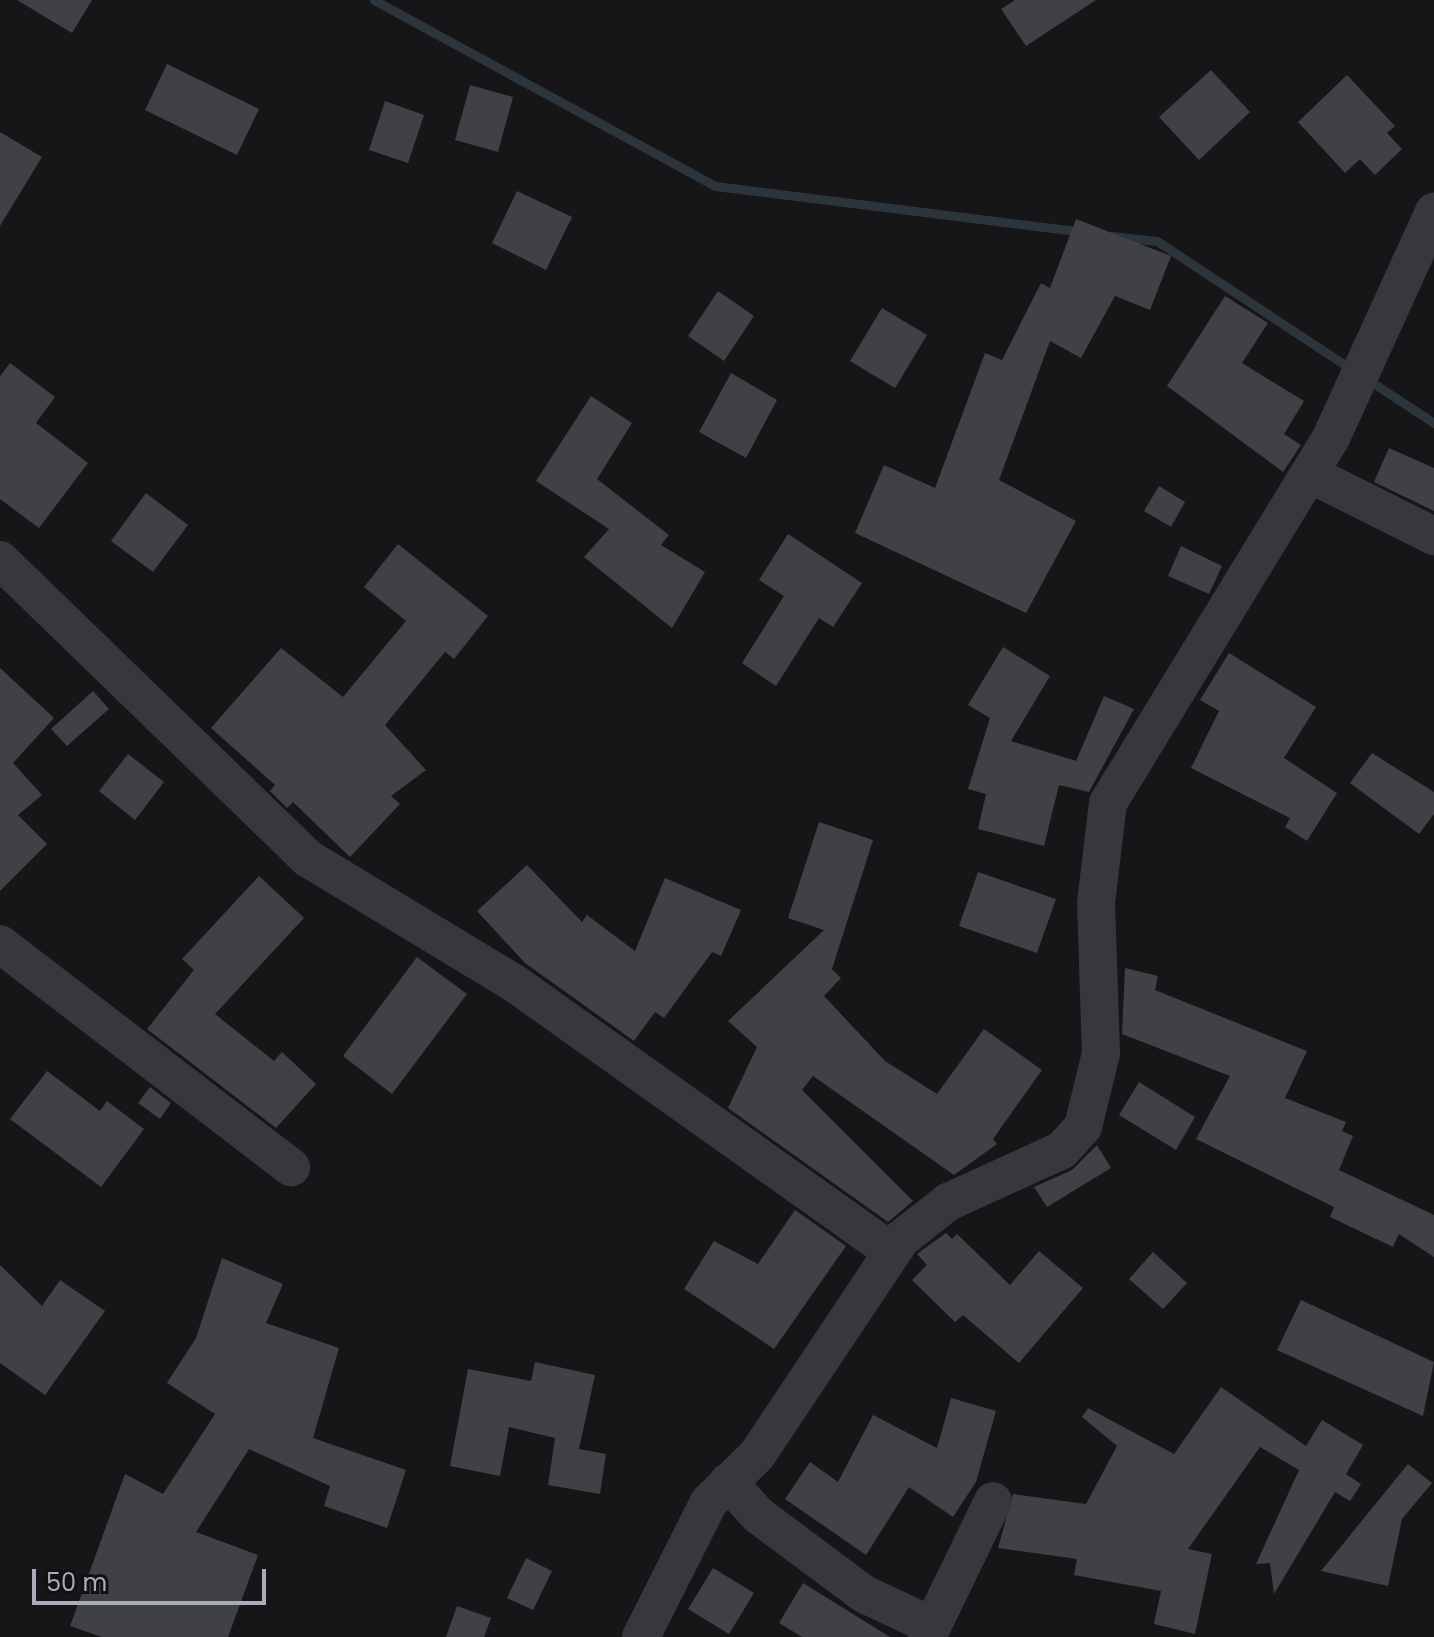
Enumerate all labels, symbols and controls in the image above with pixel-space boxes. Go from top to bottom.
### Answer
scale bar [36,1553,270,1603]
text: 50 m [46,1566,107,1599]

